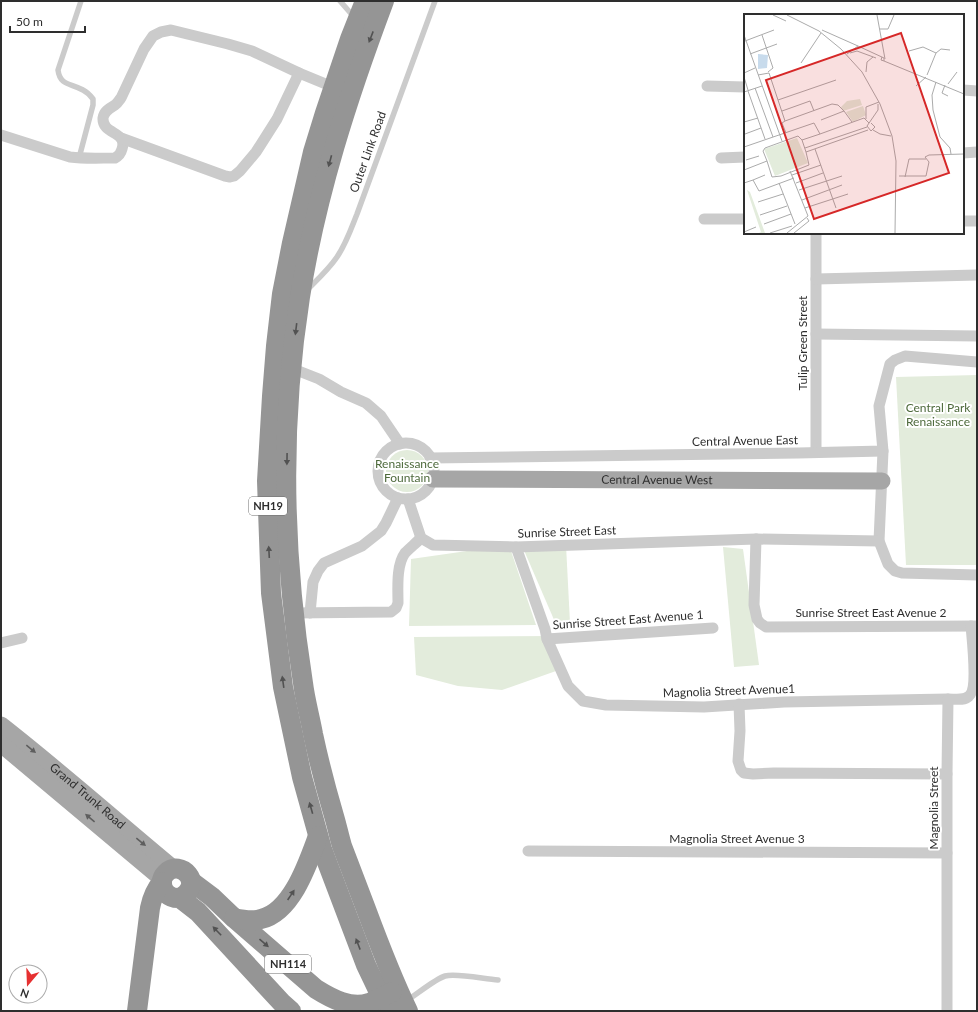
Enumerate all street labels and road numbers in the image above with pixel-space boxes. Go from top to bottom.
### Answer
street label: Outer Link Road [346,109,389,195]
street label: Tulip Green Street [795,295,810,390]
street label: Central Avenue East [692,432,799,449]
street label: Central Avenue West [601,472,713,487]
road number: NH19 [249,497,287,515]
street label: Sunrise Street East [517,522,617,541]
street label: Sunrise Street East Avenue 2 [795,605,947,620]
street label: Sunrise Street East Avenue 1 [552,607,704,632]
street label: Magnolia Street Avenue1 [663,681,795,700]
street label: Grand Trunk Road [47,759,129,832]
street label: Magnolia Street [926,766,941,850]
street label: Magnolia Street Avenue 3 [669,831,805,846]
road number: NH114 [265,955,311,973]

